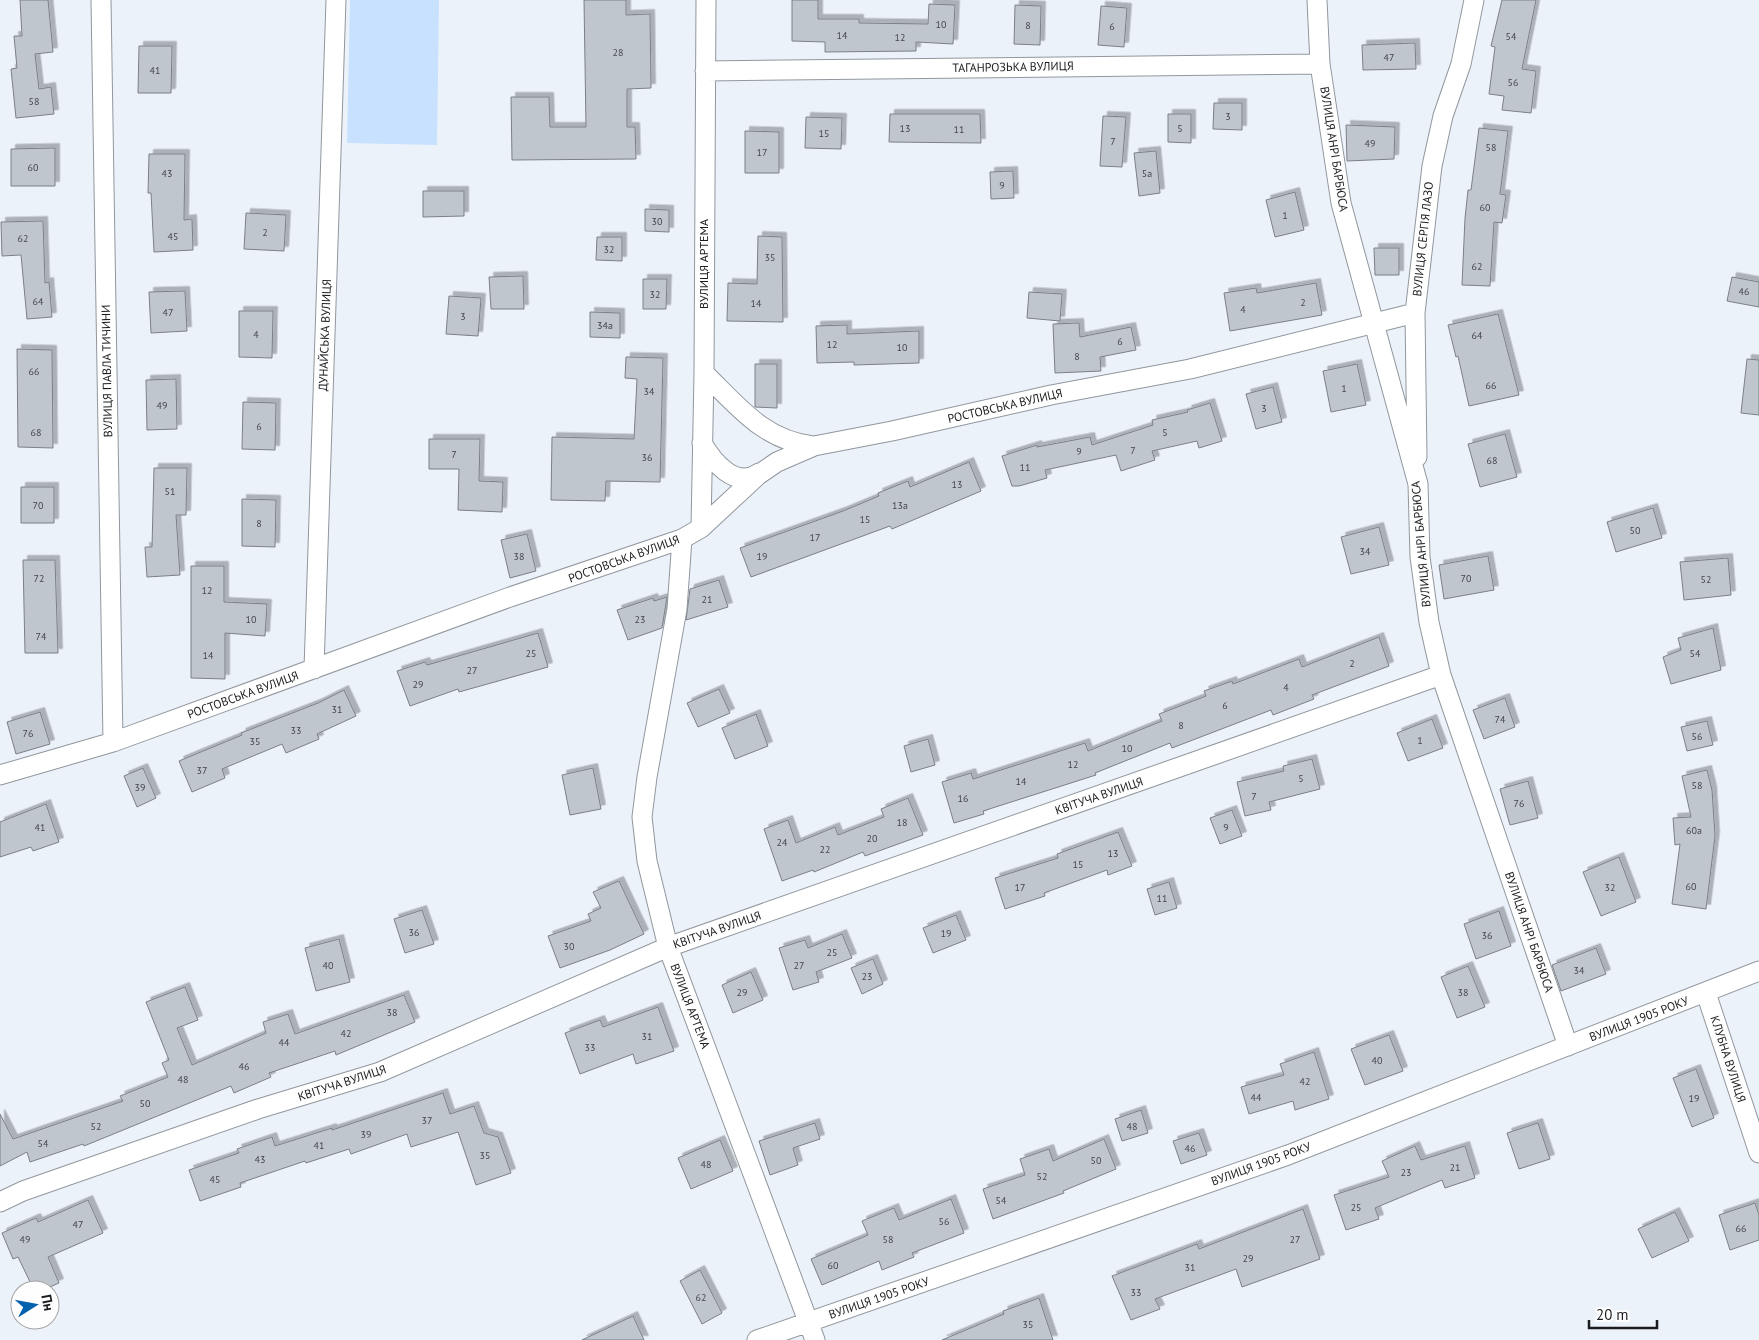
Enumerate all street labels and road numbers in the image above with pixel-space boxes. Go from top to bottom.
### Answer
street label: ТАГАНРОЗЬКА ВУЛИЦЯ [952,58,1074,75]
street label: ВУЛИЦЯ АНРІ БАРБЮСА [1317,85,1352,213]
street label: ВУЛИЦЯ СЕРГІЯ ЛАЗО [1409,181,1436,297]
street label: ВУЛИЦЯ АРТЕМА [696,219,711,309]
street label: ДУНАЙСЬКА ВУЛИЦЯ [315,279,334,391]
street label: ВУЛИЦЯ ПАВЛА ТИЧИНИ [98,305,115,437]
street label: РОСТОВСЬКА ВУЛИЦЯ [946,385,1064,426]
street label: ВУЛИЦЯ АНРІ БАРБЮСА [1408,480,1433,608]
street label: РОСТОВСЬКА ВУЛИЦЯ [566,531,682,586]
street label: РОСТОВСЬКА ВУЛИЦЯ [185,667,301,722]
street label: КВІТУЧА ВУЛИЦЯ [1053,773,1145,818]
street label: ВУЛИЦЯ АНРІ БАРБЮСА [1502,870,1557,994]
street label: КВІТУЧА ВУЛИЦЯ [671,907,763,952]
street label: ВУЛИЦЯ АРТЕМА [667,961,714,1051]
street label: ВУЛИЦЯ 1905 РОКУ [1587,993,1691,1044]
street label: КЛУБНА ВУЛИЦЯ [1707,1014,1750,1104]
street label: КВІТУЧА ВУЛИЦЯ [296,1061,388,1104]
street label: ВУЛИЦЯ 1905 РОКУ [1209,1138,1313,1189]
street label: ВУЛИЦЯ 1905 РОКУ [827,1273,931,1322]

